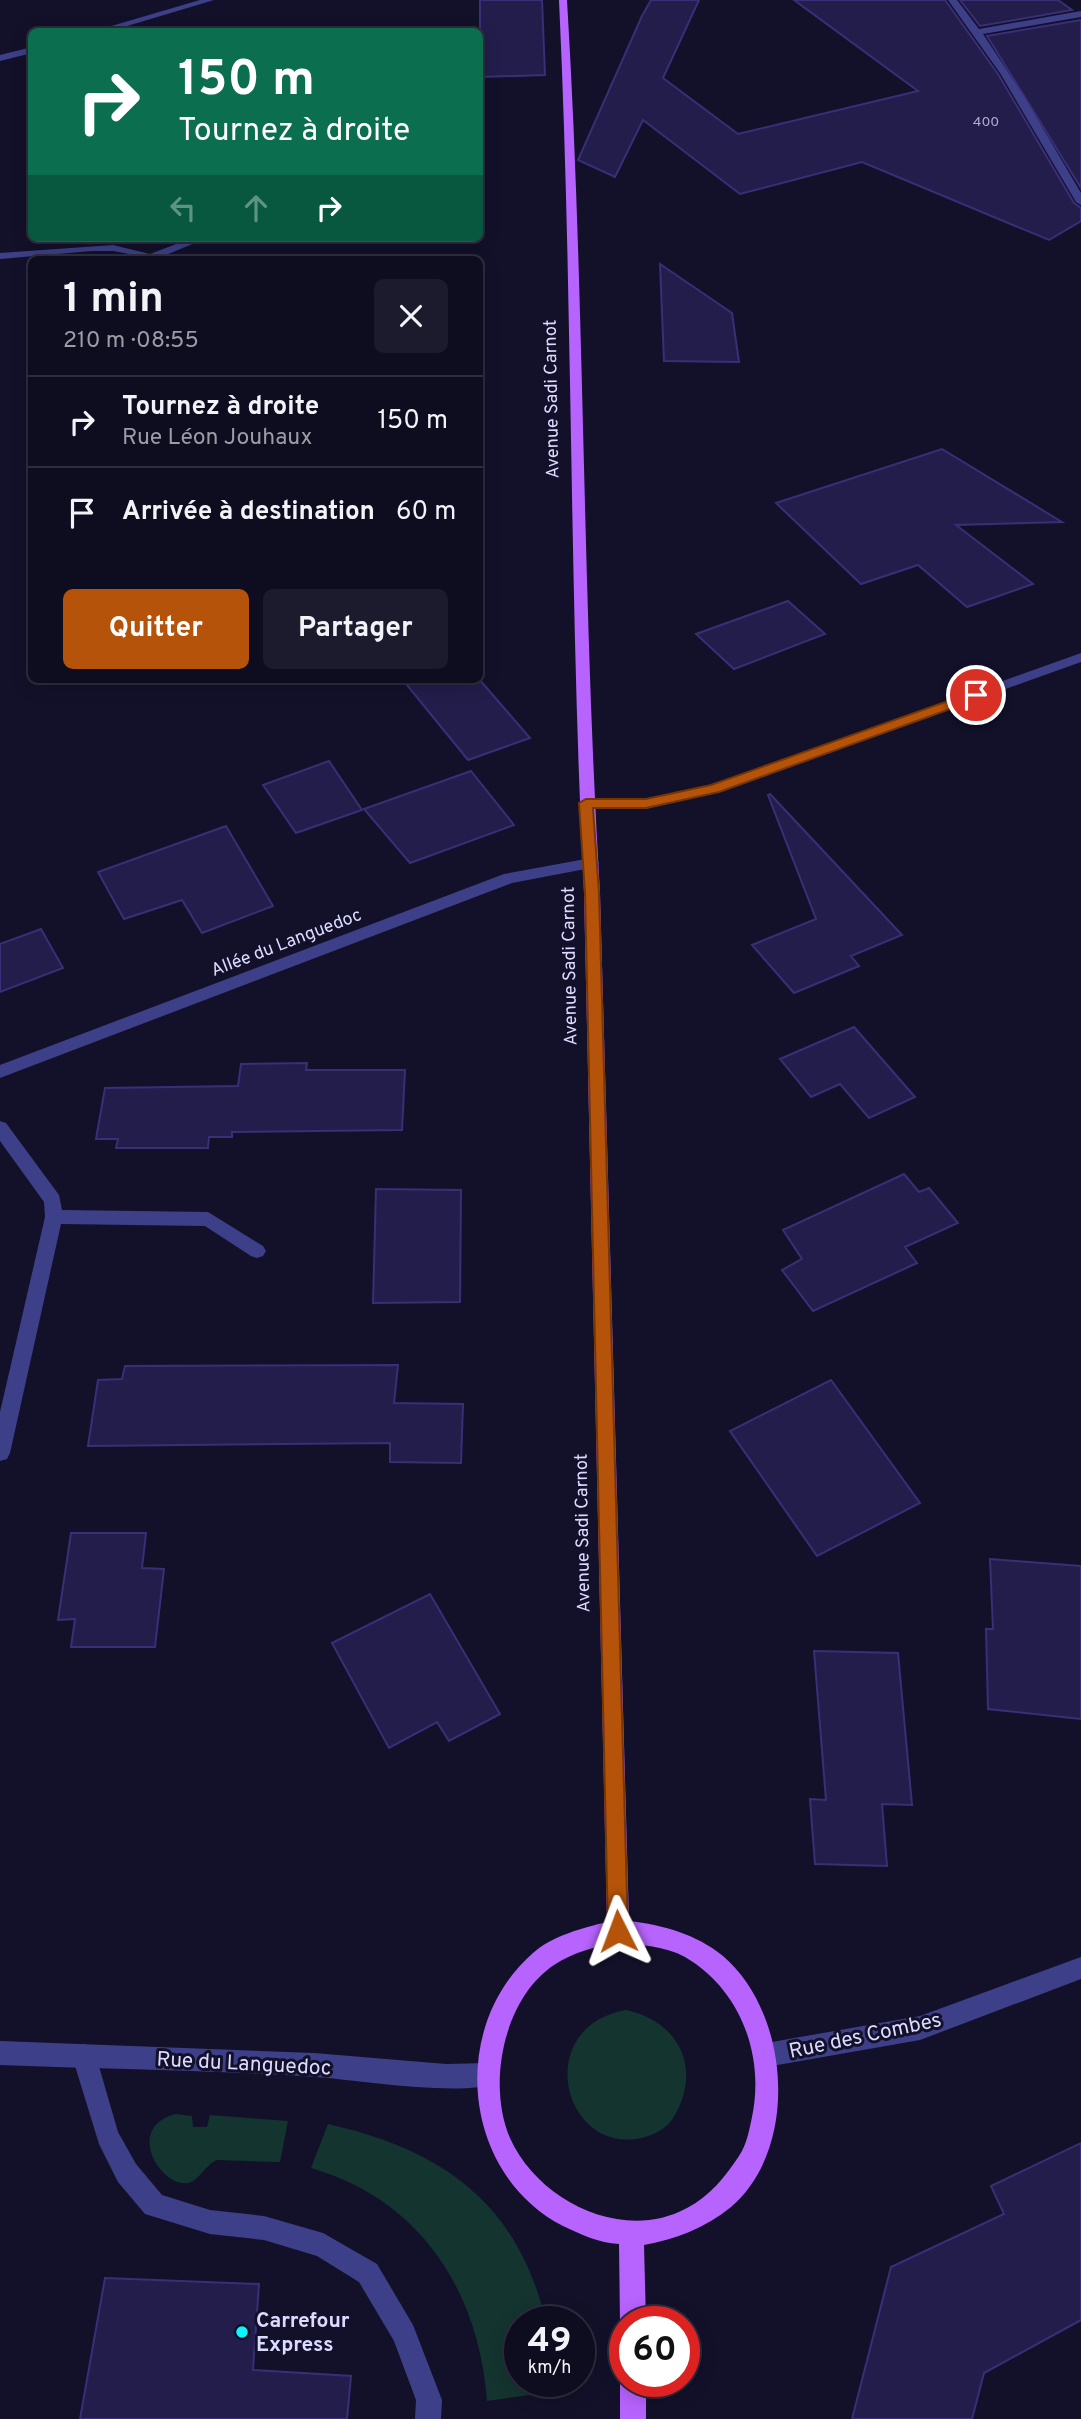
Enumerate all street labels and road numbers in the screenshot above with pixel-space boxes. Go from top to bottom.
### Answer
street label: Avenue Sadi Carnot [540,319,565,479]
street label: Avenue Sadi Carnot [558,886,583,1046]
street label: Allée du Languedoc [208,904,365,983]
street label: Avenue Sadi Carnot [571,1453,596,1613]
street label: Rue des Combes [786,2007,944,2066]
street label: Rue du Languedoc [156,2046,332,2083]

